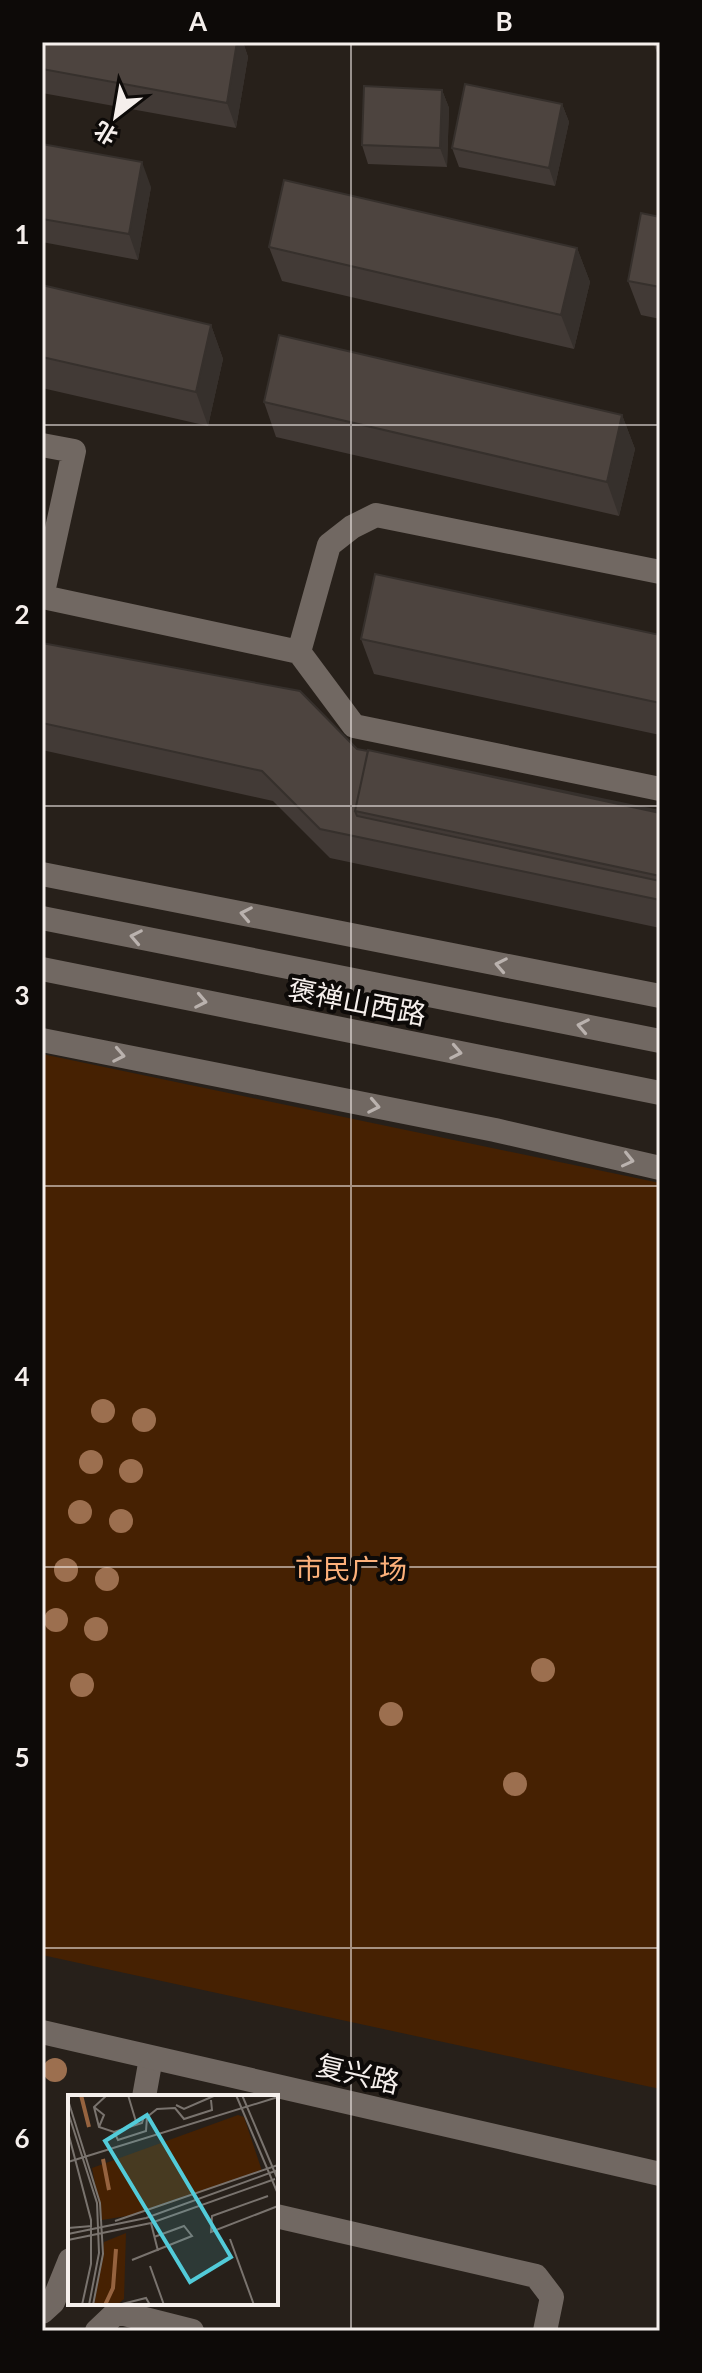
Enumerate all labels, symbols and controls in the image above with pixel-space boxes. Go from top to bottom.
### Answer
text: A [188,5,208,37]
text: B [495,5,513,37]
north arrow [76,76,156,156]
text: 北 [89,116,122,151]
text: 1 [14,218,30,250]
text: 2 [14,598,30,630]
one-way arrow [240,906,253,923]
one-way arrow [130,929,143,946]
one-way arrow [494,957,508,974]
street label: 褒禅山西路 [285,971,429,1031]
text: 3 [14,979,30,1011]
one-way arrow [194,992,207,1009]
one-way arrow [577,1018,590,1035]
one-way arrow [449,1043,462,1060]
one-way arrow [111,1046,125,1063]
one-way arrow [367,1096,380,1113]
one-way arrow [620,1151,634,1168]
text: 4 [14,1360,30,1392]
park label: 市民广场 [295,1551,407,1585]
text: 5 [14,1741,30,1773]
street label: 复兴路 [313,2047,403,2099]
inset map [68,2095,278,2305]
text: 6 [14,2122,30,2154]

